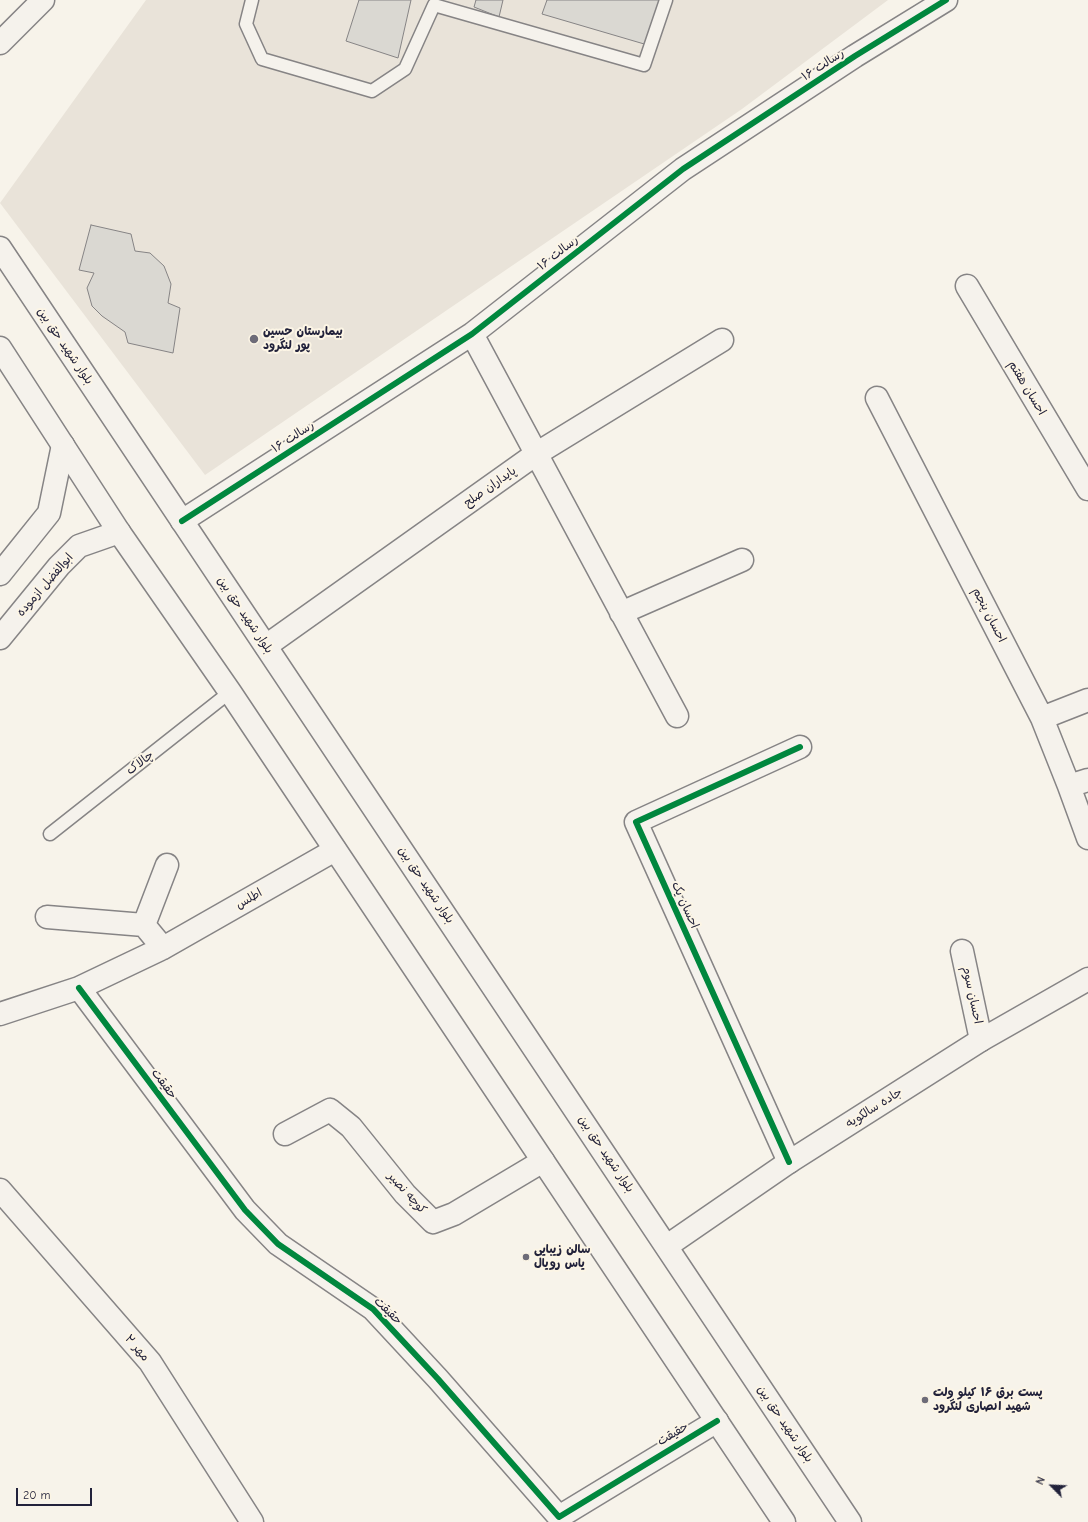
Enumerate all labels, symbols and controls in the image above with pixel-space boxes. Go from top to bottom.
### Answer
street label: رسالت ۱۶ [799,46,847,84]
street label: رسالت ۱۶ [535,233,581,273]
street label: بلوار شهید حق بین [34,305,96,387]
place label: بیمارستان حسین پور لنگرود [263,325,343,353]
marker: بیمارستان حسین پور لنگرود [248,333,260,345]
street label: احسان هفتم [1005,358,1049,418]
street label: رسالت ۱۶ [269,418,317,456]
street label: پایداران صلح [461,464,519,510]
street label: ابوالفضل ازموده [14,551,76,619]
street label: بلوار شهید حق بین [214,574,276,656]
street label: احسان پنجم [969,585,1009,645]
street label: چالاک [123,748,157,778]
street label: بلوار شهید حق بین [395,844,457,926]
street label: احسان یک [668,879,702,931]
street label: اطلس [233,886,265,912]
street label: احسان سوم [959,965,985,1025]
street label: حقیقت [148,1066,180,1102]
street label: جاده سالکویه [843,1085,905,1131]
street label: بلوار شهید حق بین [575,1113,637,1195]
street label: کوچه نصیر [385,1169,429,1217]
place label: سالن زیبایی یاس رویال [534,1243,590,1271]
marker: سالن زیبایی یاس رویال [521,1252,531,1262]
street label: حقیقت [371,1294,405,1328]
street label: مهر ۲ [122,1332,152,1364]
street label: بلوار شهید حق بین [754,1383,816,1465]
place label: پست برق ۱۶ کیلو ولت شهید انصاری لنگرود [933,1386,1042,1414]
marker: پست برق ۱۶ کیلو ولت شهید انصاری لنگرود [920,1395,930,1405]
street label: حقیقت [655,1419,691,1449]
north arrow [1032,1466,1072,1506]
text: N [1033,1475,1048,1487]
scale bar [18,1480,94,1506]
text: 20 m [23,1488,51,1502]

